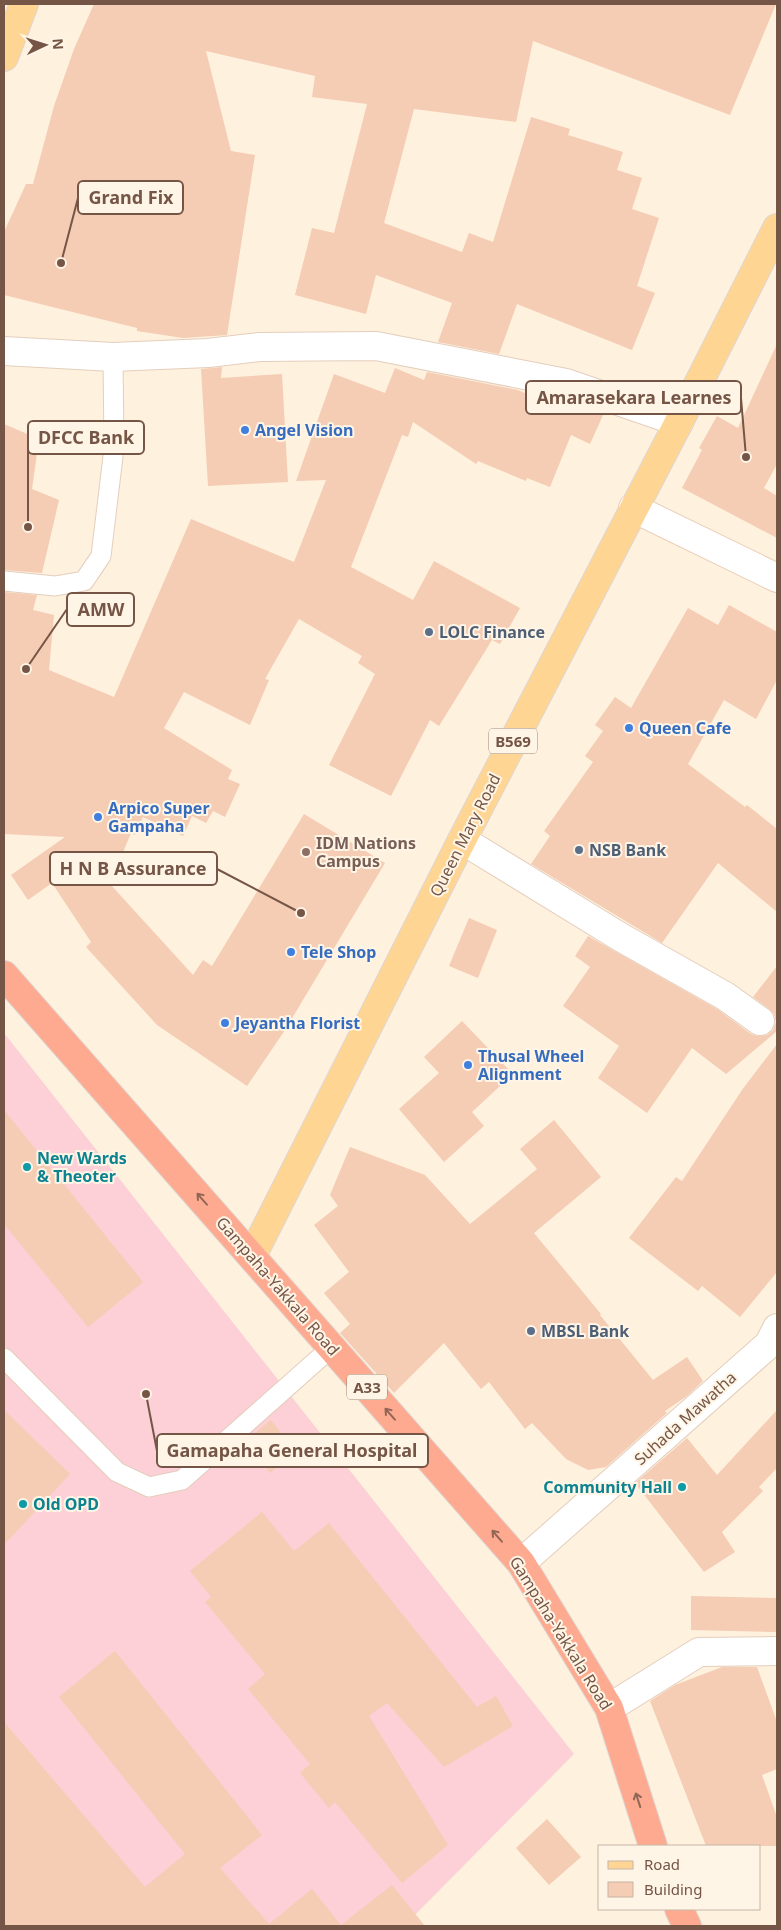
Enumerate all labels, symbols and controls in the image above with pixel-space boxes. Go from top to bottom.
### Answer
north arrow [20,20,70,70]
text: N [49,38,68,50]
callout: Grand Fix [78,181,183,214]
text: Grand Fix [89,185,174,209]
callout: Amarasekara Learnes [526,381,741,414]
text: Amarasekara Learnes [536,385,732,409]
place label: Angel Vision [255,419,353,441]
callout: DFCC Bank [28,421,144,454]
marker: Angel Vision [239,424,251,436]
text: DFCC Bank [38,425,135,449]
callout: AMW [67,593,134,626]
text: AMW [78,597,125,621]
place label: LOLC Finance [439,621,545,643]
marker: LOLC Finance [423,626,435,638]
place label: Queen Cafe [639,717,731,739]
marker: Queen Cafe [623,722,635,734]
road number: B569 [489,728,537,754]
street label: Queen Mary Road [424,770,506,900]
place label: Arpico Super Gampaha [108,797,210,837]
marker: Arpico Super Gampaha [92,811,104,823]
place label: IDM Nations Campus [316,832,416,872]
place label: NSB Bank [589,839,666,861]
marker: NSB Bank [573,844,585,856]
marker: IDM Nations Campus [300,846,312,858]
callout: H N B Assurance [50,852,217,885]
text: H N B Assurance [60,856,206,880]
place label: Tele Shop [301,941,376,963]
marker: Tele Shop [285,946,297,958]
place label: Jeyantha Florist [233,1012,360,1034]
marker: Jeyantha Florist [219,1017,231,1029]
place label: Thusal Wheel Alignment [478,1045,584,1085]
marker: Thusal Wheel Alignment [462,1059,474,1071]
place label: New Wards & Theoter [37,1147,127,1187]
marker: New Wards & Theoter [21,1161,33,1173]
one-way arrow [196,1193,208,1206]
street label: Gampaha-Yakkala Road [211,1212,345,1360]
place label: MBSL Bank [541,1320,629,1342]
marker: MBSL Bank [525,1325,537,1337]
street label: Suhada Mawatha [629,1366,741,1470]
road number: A33 [347,1374,387,1400]
one-way arrow [384,1407,395,1420]
callout: Gamapaha General Hospital [157,1434,428,1467]
text: Gamapaha General Hospital [167,1438,417,1462]
place label: Community Hall [543,1476,672,1498]
marker: Community Hall [676,1481,688,1493]
place label: Old OPD [33,1493,99,1515]
marker: Old OPD [17,1498,29,1510]
one-way arrow [491,1529,503,1542]
street label: Gampaha-Yakkala Road [505,1552,617,1714]
one-way arrow [633,1792,643,1808]
legend [598,1845,761,1910]
text: Road [644,1854,680,1874]
text: Building [644,1879,702,1899]

